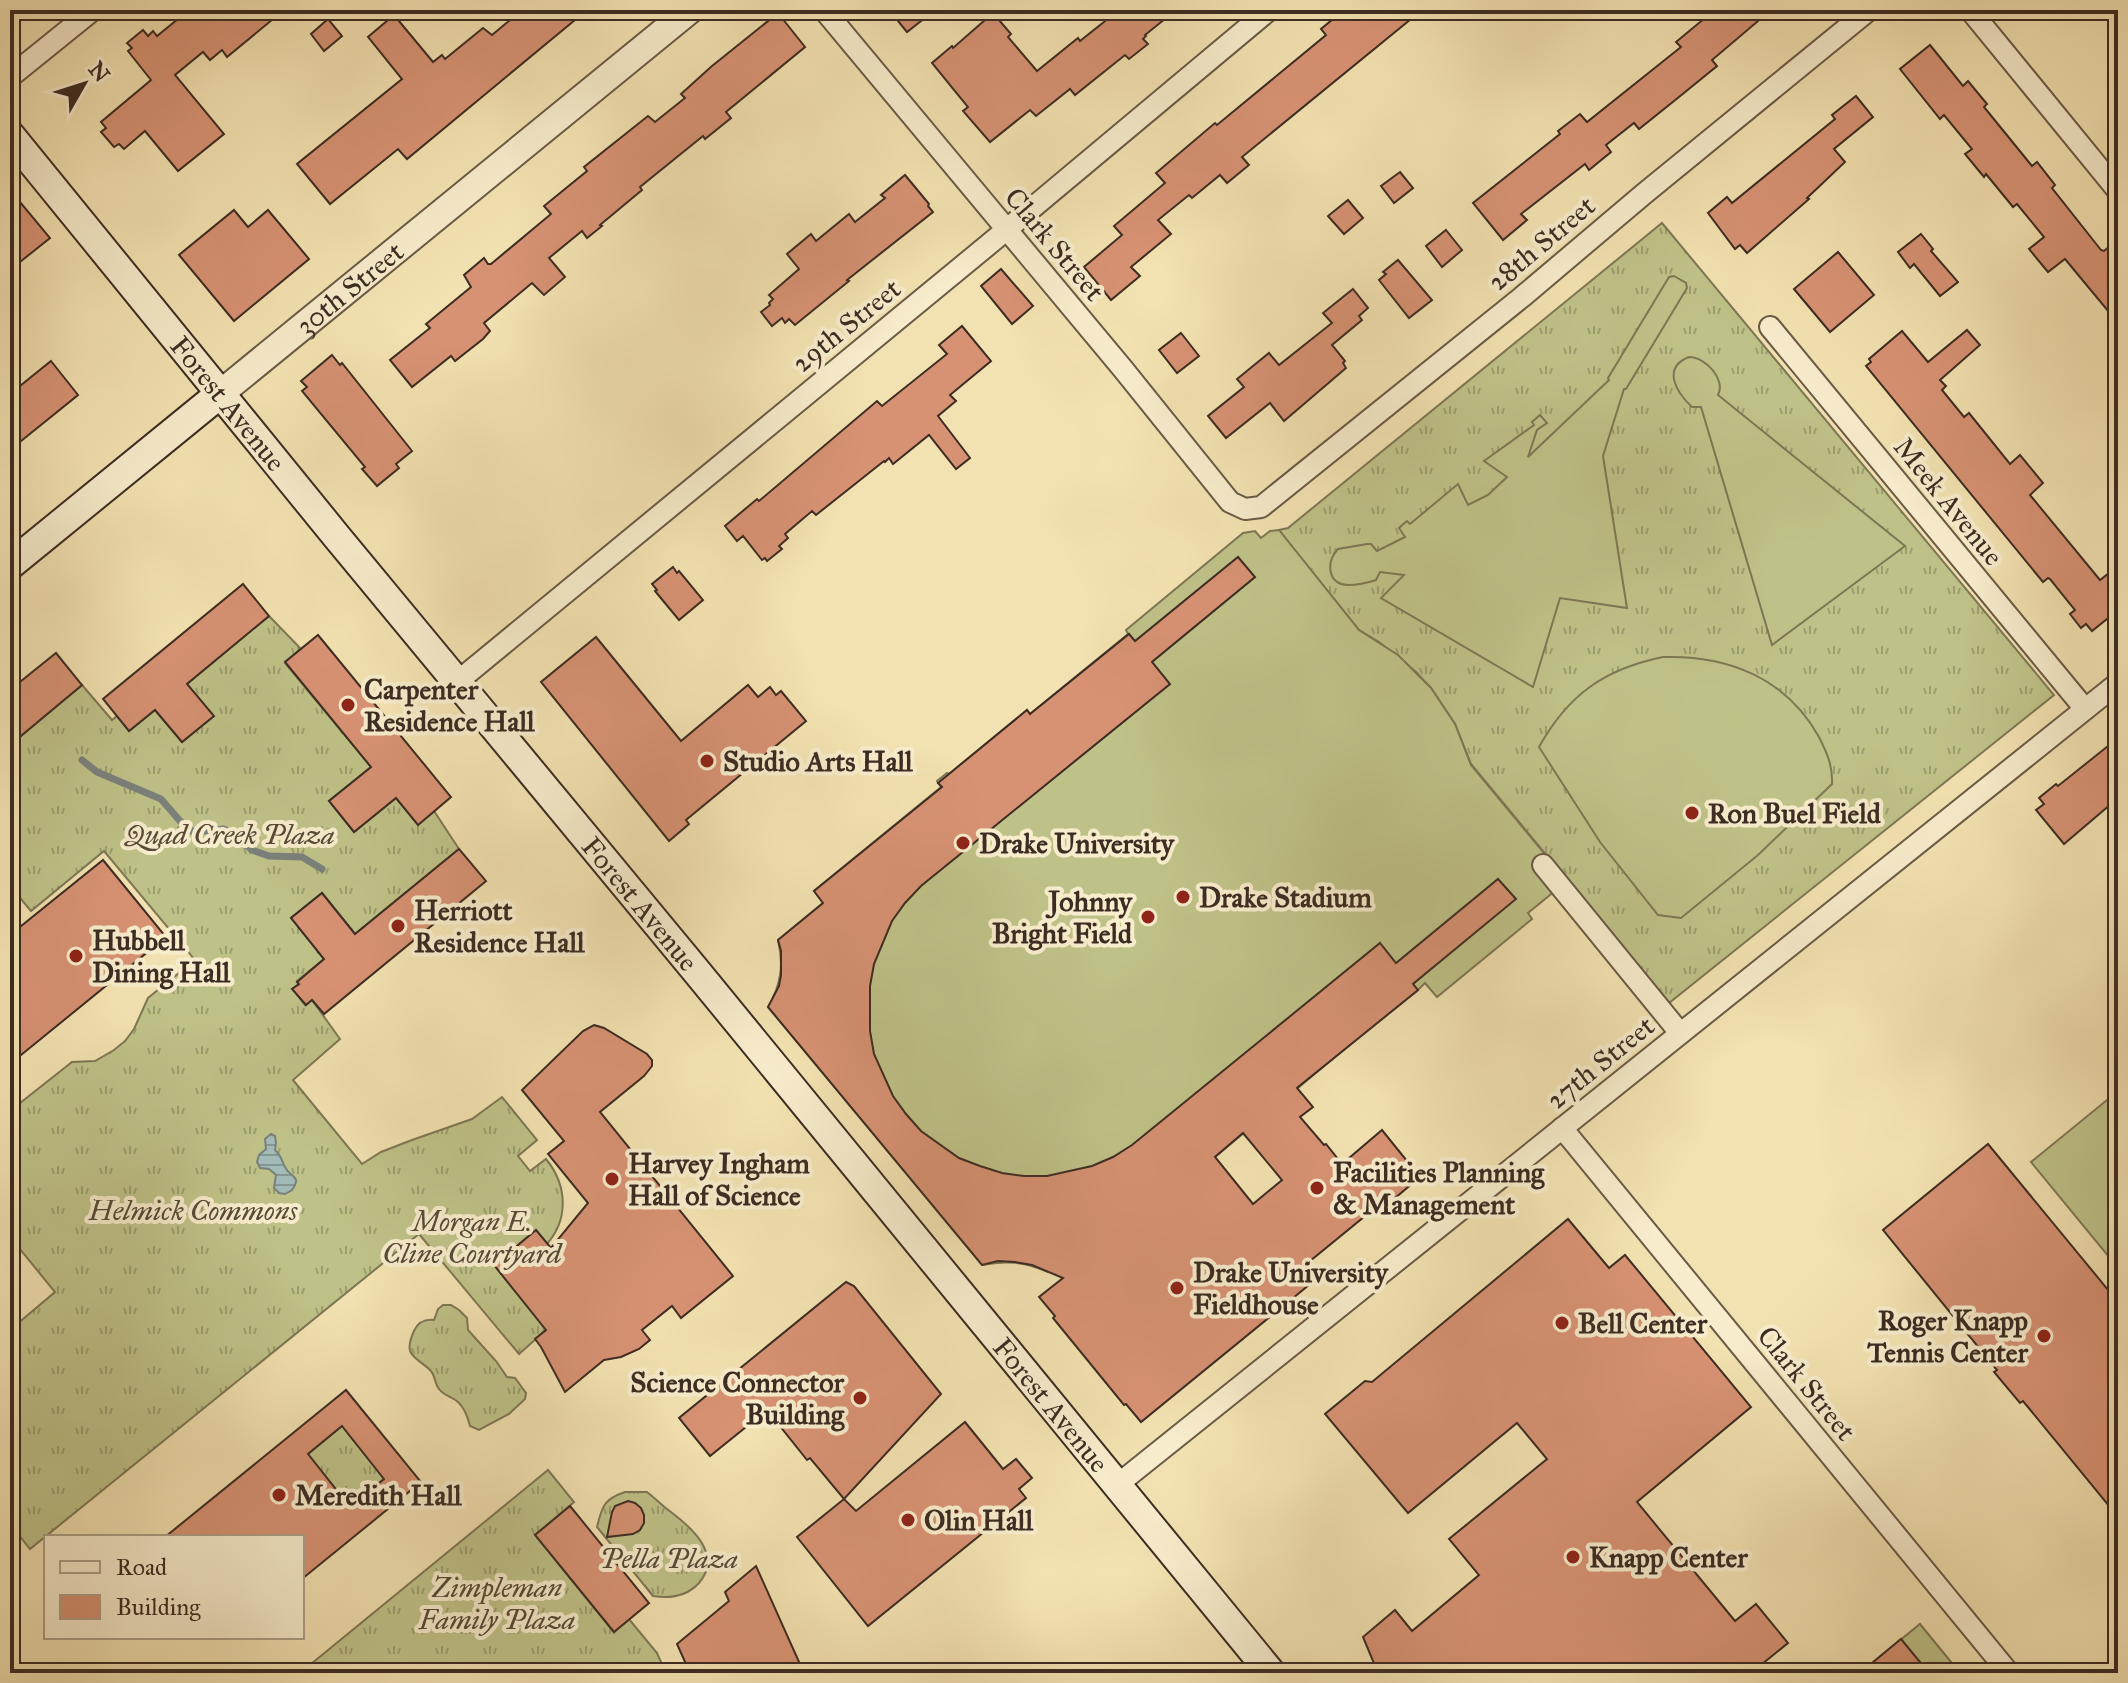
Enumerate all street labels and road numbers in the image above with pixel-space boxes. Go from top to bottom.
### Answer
street label: Clark Street [997,180,1112,308]
street label: 28th Street [1480,188,1602,298]
street label: 30th Street [289,234,411,343]
street label: 29th Street [785,271,908,380]
street label: Forest Avenue [163,329,293,478]
street label: Meek Avenue [1886,430,2011,573]
street label: Forest Avenue [574,829,706,978]
street label: 27th Street [1539,1008,1662,1117]
street label: Clark Street [1750,1319,1863,1448]
street label: Forest Avenue [985,1330,1116,1480]

